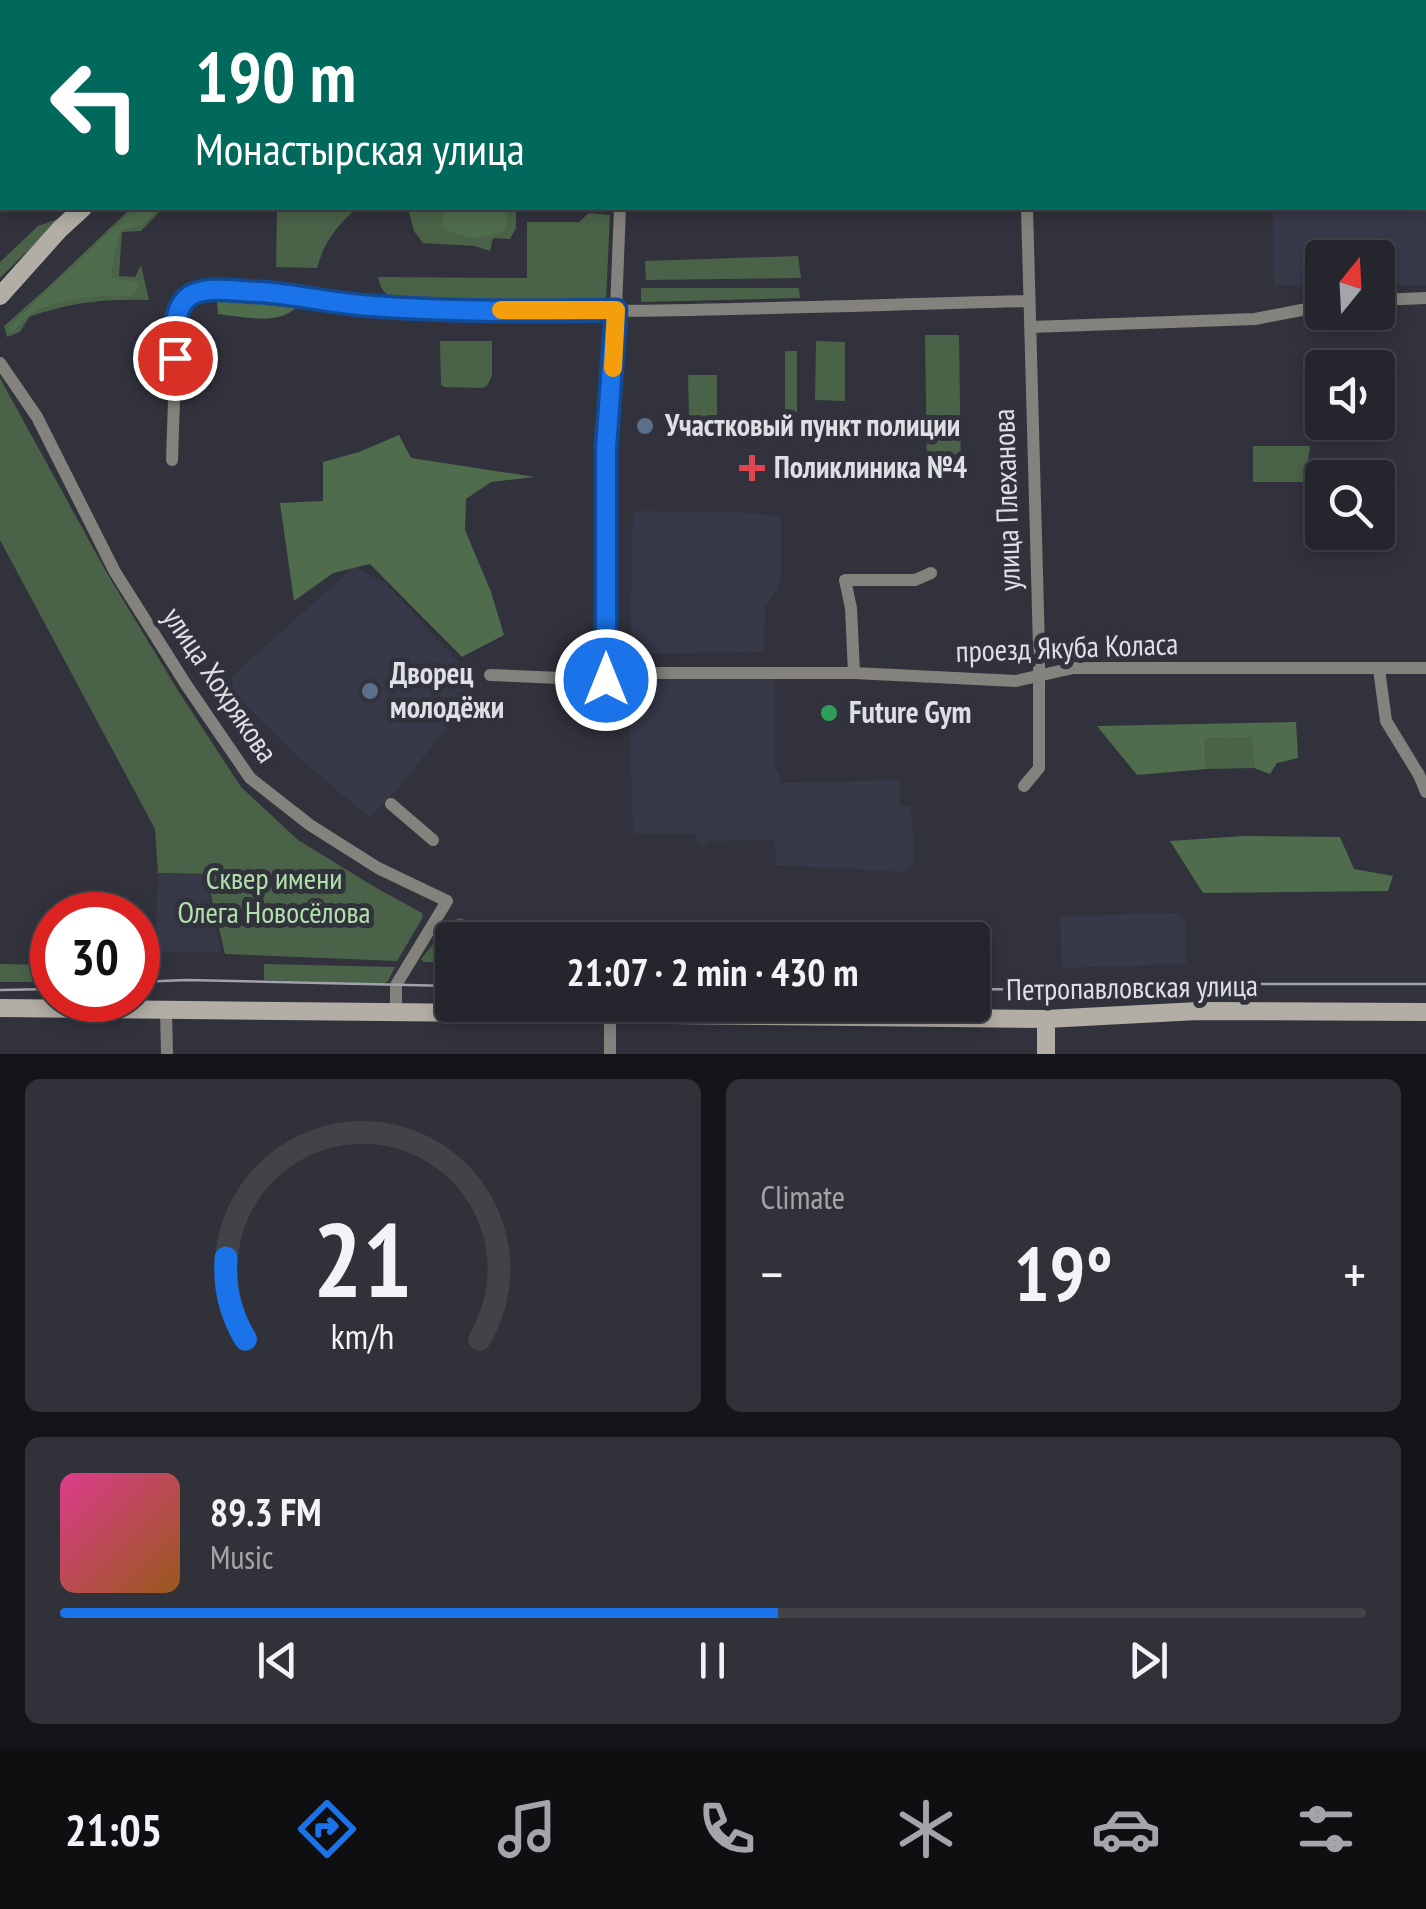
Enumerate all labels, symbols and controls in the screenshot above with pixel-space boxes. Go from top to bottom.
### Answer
text: 190 m [195,31,356,121]
icon: left [30,40,160,170]
text: Монастырская улица [195,119,525,177]
north arrow [1305,240,1395,330]
map controls [1305,240,1395,550]
pin [133,316,218,401]
icon: arrive [148,331,203,386]
button: sound [1305,350,1395,440]
place label: Участковый пункт полиции [664,405,960,444]
street label: улица Плеханова [983,408,1028,592]
marker: Участковый пункт полиции [634,415,656,437]
place label: Поликлиника №4 [774,447,967,486]
marker: Поликлиника №4 [739,455,765,481]
button: search [1305,460,1395,550]
street label: улица Хохрякова [155,599,288,769]
street label: проезд Якуба Коласа [955,623,1179,670]
position arrow [554,628,658,732]
place label: Дворец молодёжи [390,653,504,726]
marker: Дворец молодёжи [359,680,381,702]
place label: Future Gym [849,692,971,731]
marker: Future Gym [818,702,840,724]
park label: Сквер имени Олега Новосёлова [178,858,371,931]
speed limit sign: 30 [30,892,160,1022]
text: 21:07 · 2 min · 430 m [566,947,859,996]
street label: Петропавловская улица [1006,965,1258,1008]
text: Climate [761,1176,845,1218]
text: 21 [313,1191,412,1326]
text: 19° [1014,1225,1113,1322]
text: − [761,1238,783,1309]
text: + [1343,1238,1366,1309]
text: km/h [331,1313,394,1359]
text: 89.3 FM [210,1487,322,1536]
text: Music [210,1536,273,1578]
icon: previous [250,1633,305,1688]
icon: pause [685,1633,740,1688]
icon: next [1121,1633,1176,1688]
icon: directions [292,1794,362,1864]
icon: music [492,1794,562,1864]
icon: phone [692,1794,762,1864]
icon: climate [891,1794,961,1864]
icon: car [1091,1794,1161,1864]
icon: filters [1291,1794,1361,1864]
text: 21:05 [65,1800,162,1858]

